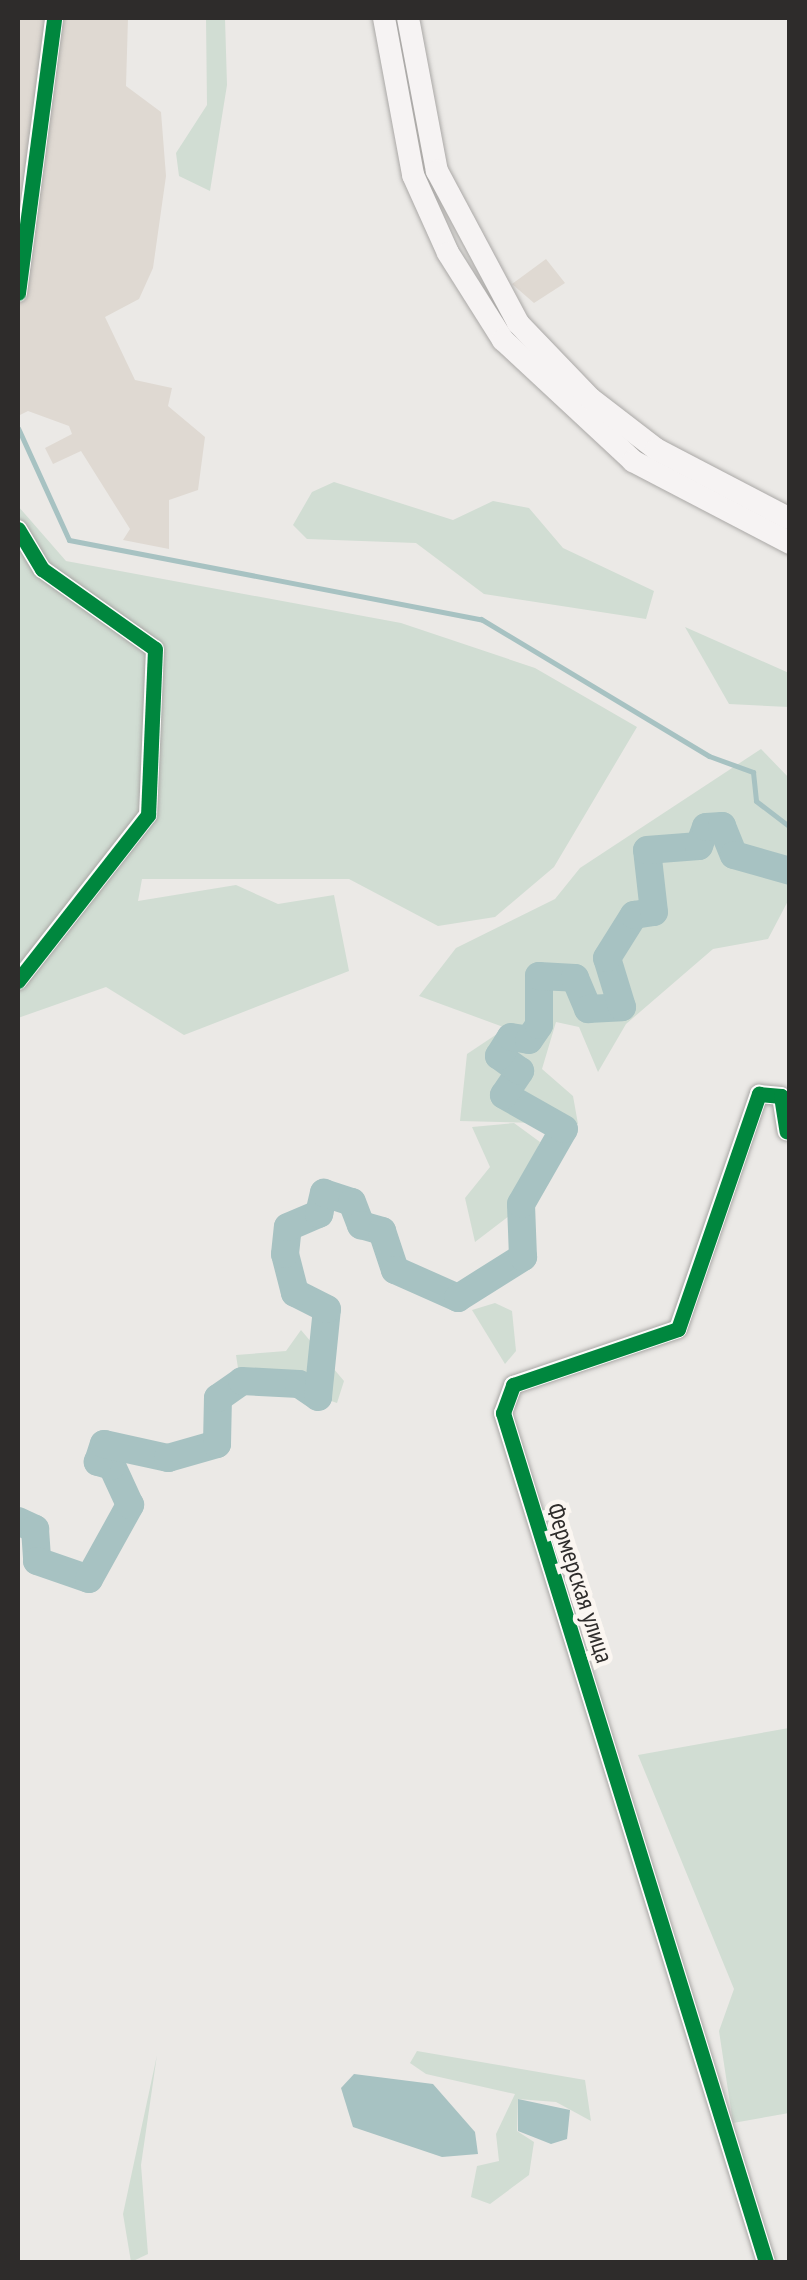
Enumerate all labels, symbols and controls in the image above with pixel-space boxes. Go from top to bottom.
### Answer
street label: Фермерская улица [540,1499,620,1667]

